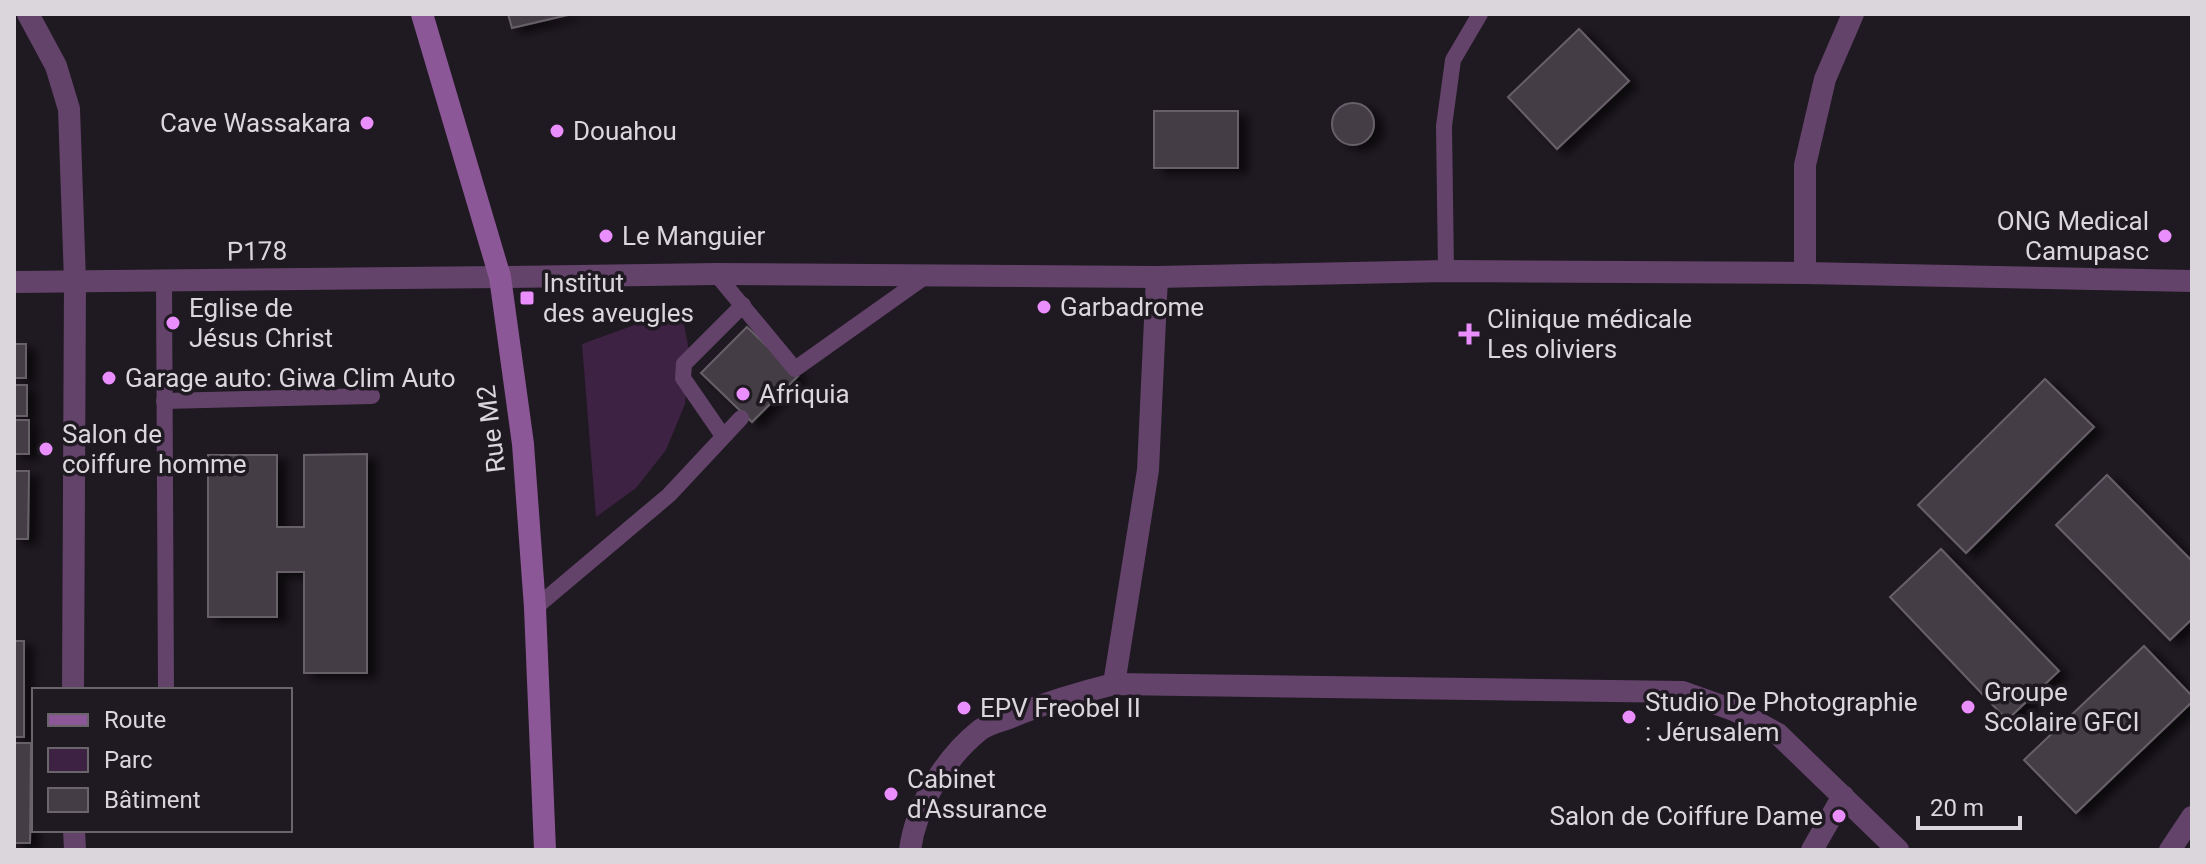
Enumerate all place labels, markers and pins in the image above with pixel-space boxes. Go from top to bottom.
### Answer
place label: Cave Wassakara [160,108,351,138]
marker: Cave Wassakara [358,114,376,132]
place label: Douahou [573,116,677,146]
marker: Douahou [548,122,566,140]
place label: ONG Medical Camupasc [1997,206,2149,266]
place label: Le Manguier [622,221,765,251]
marker: Le Manguier [597,227,615,245]
marker: ONG Medical Camupasc [2156,227,2174,245]
place label: Institut des aveugles [543,268,694,328]
marker: Institut des aveugles [518,289,536,307]
place label: Garbadrome [1060,292,1204,322]
place label: Eglise de Jésus Christ [189,293,333,353]
marker: Garbadrome [1035,298,1053,316]
place label: Clinique médicale Les oliviers [1487,304,1692,364]
marker: Eglise de Jésus Christ [164,314,182,332]
marker: Clinique médicale Les oliviers [1458,323,1480,345]
place label: Garage auto: Giwa Clim Auto [125,363,456,393]
marker: Garage auto: Giwa Clim Auto [100,369,118,387]
place label: Afriquia [759,379,850,409]
marker: Afriquia [734,385,752,403]
place label: Salon de coiffure homme [62,419,247,479]
marker: Salon de coiffure homme [37,440,55,458]
place label: Groupe Scolaire GFCI [1984,677,2140,737]
place label: Studio De Photographie : Jérusalem [1645,687,1918,747]
place label: EPV Freobel II [980,693,1141,723]
marker: Groupe Scolaire GFCI [1959,698,1977,716]
marker: EPV Freobel II [955,699,973,717]
marker: Studio De Photographie : Jérusalem [1620,708,1638,726]
place label: Cabinet d'Assurance [907,764,1047,824]
marker: Cabinet d'Assurance [882,785,900,803]
place label: Salon de Coiffure Dame [1549,801,1823,831]
marker: Salon de Coiffure Dame [1830,807,1848,825]

